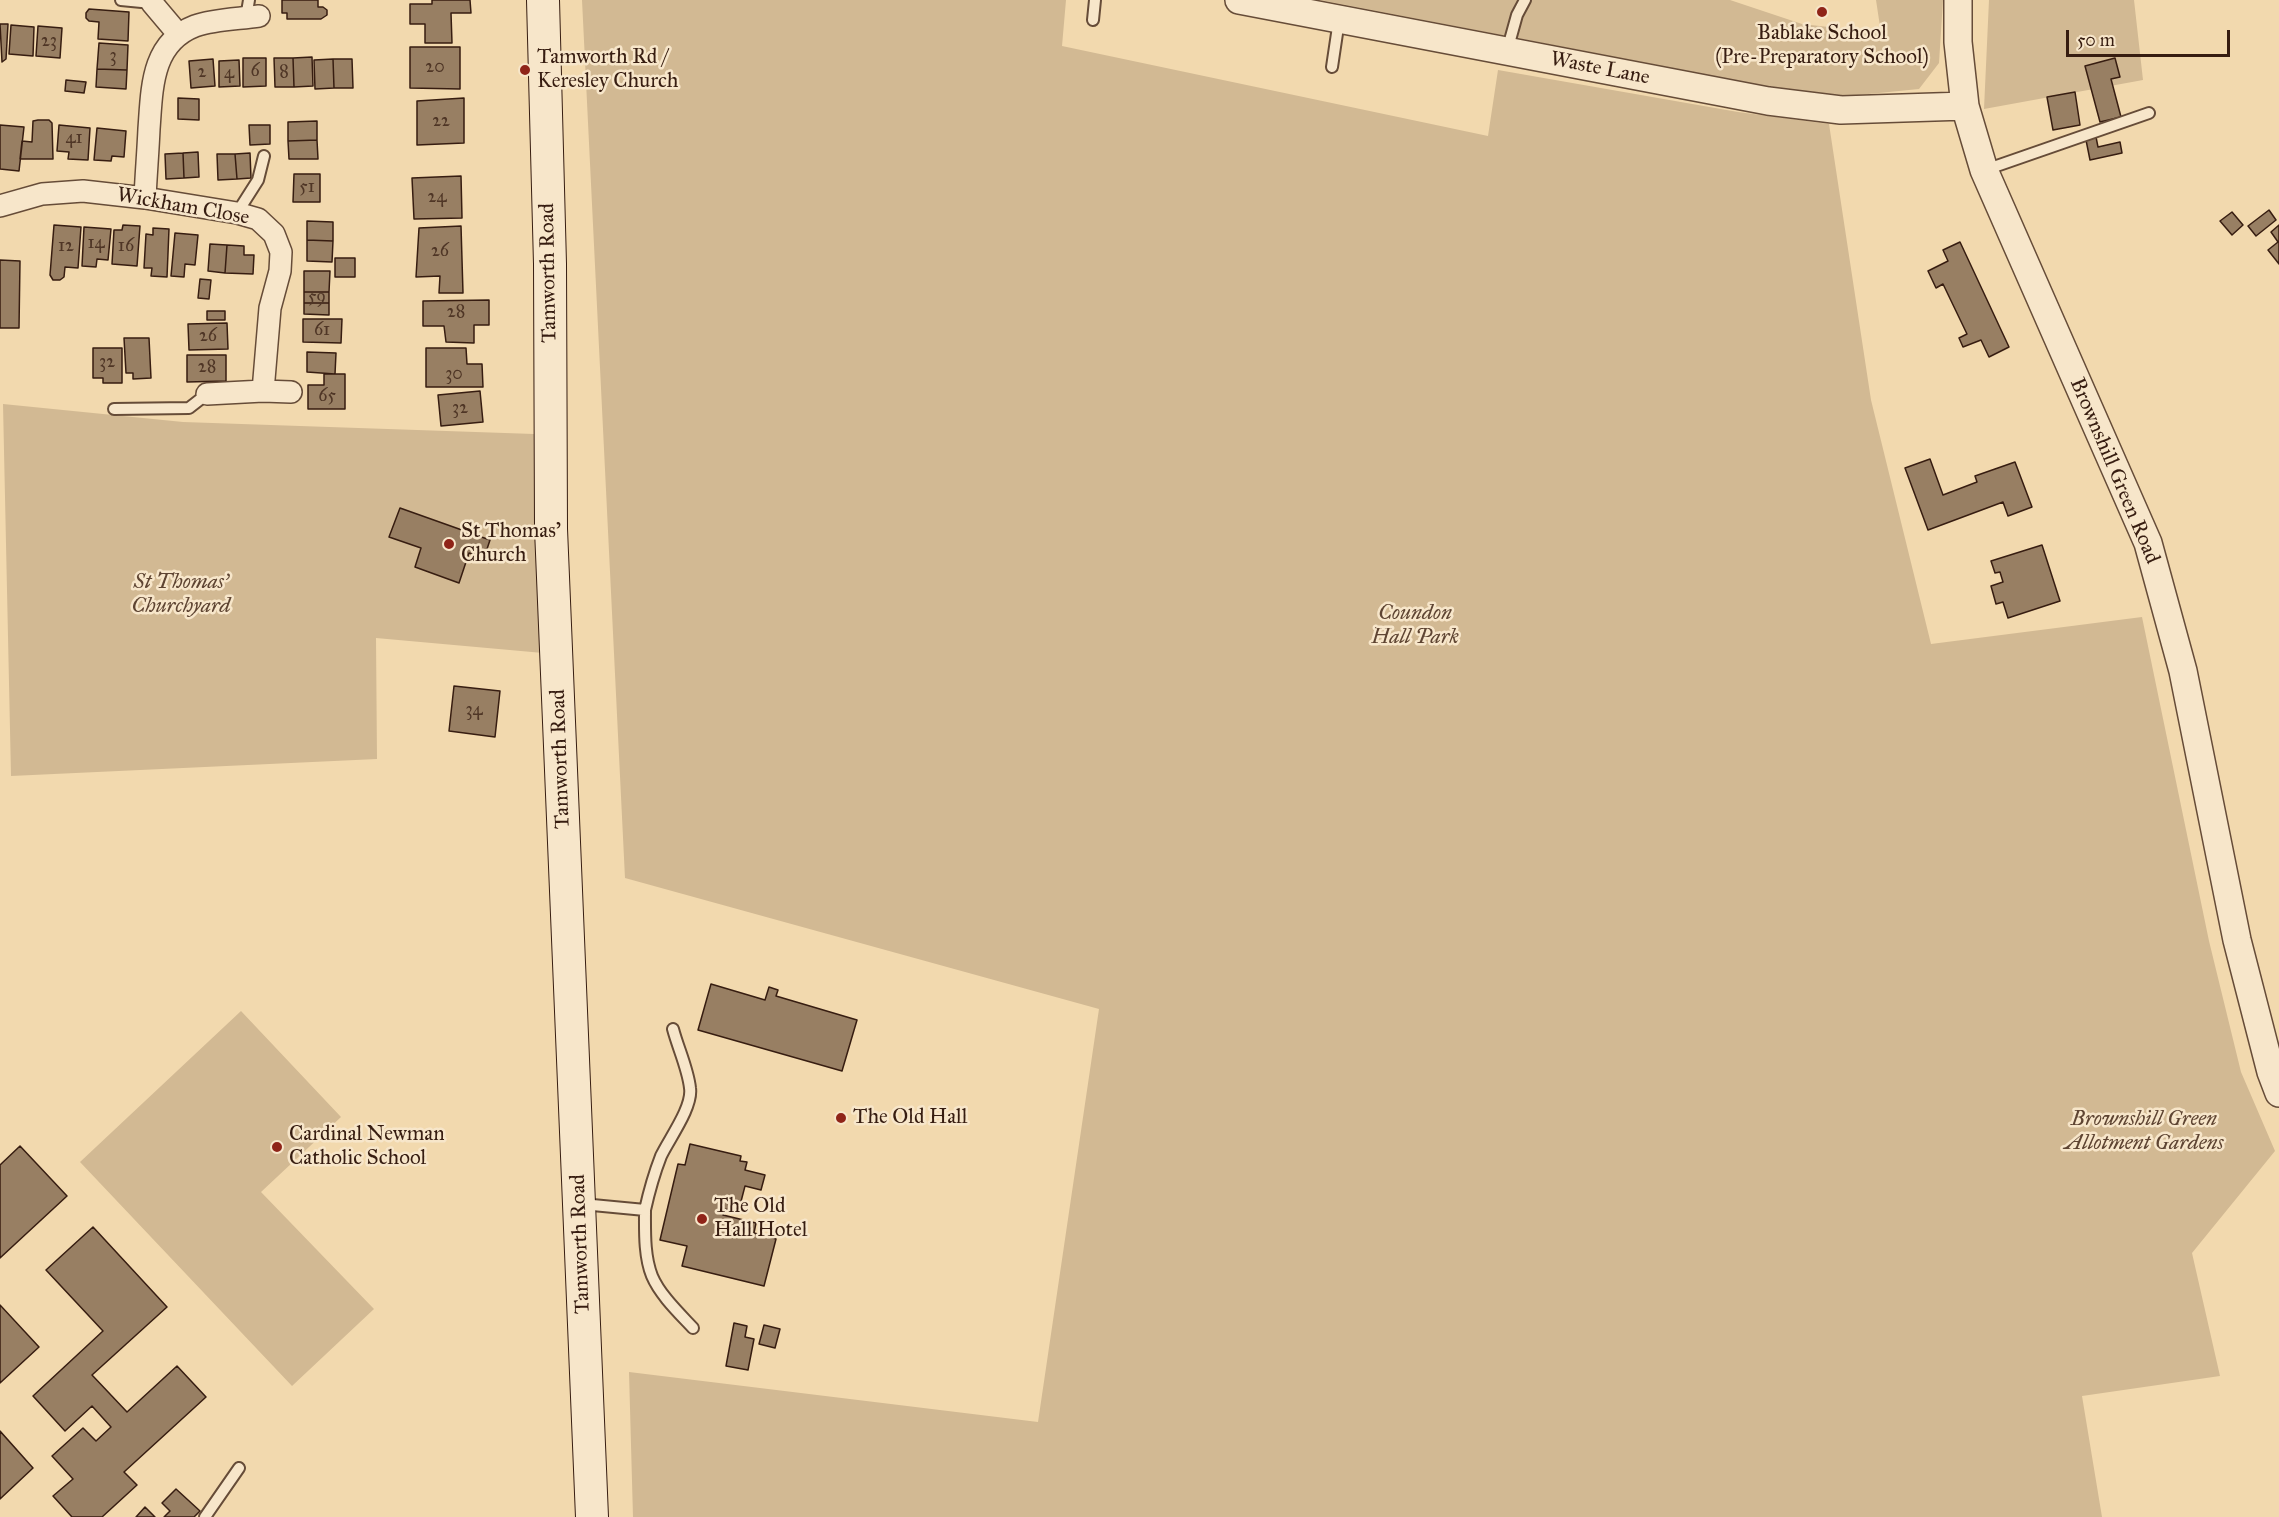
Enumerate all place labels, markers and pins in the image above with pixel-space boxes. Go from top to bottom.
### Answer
marker: Bablake School (Pre-Preparatory School) [1815,5,1829,19]
place label: Bablake School (Pre-Preparatory School) [1715,21,1929,71]
place label: Tamworth Rd / Keresley Church [537,45,679,95]
marker: Tamworth Rd / Keresley Church [518,63,532,77]
place label: St Thomas' Church [461,519,561,569]
marker: St Thomas' Church [442,537,456,551]
place label: The Old Hall [853,1105,967,1131]
marker: The Old Hall [834,1111,848,1125]
place label: Cardinal Newman Catholic School [289,1122,445,1172]
marker: Cardinal Newman Catholic School [270,1140,284,1154]
place label: The Old Hall Hotel [714,1194,807,1244]
marker: The Old Hall Hotel [695,1212,709,1226]

